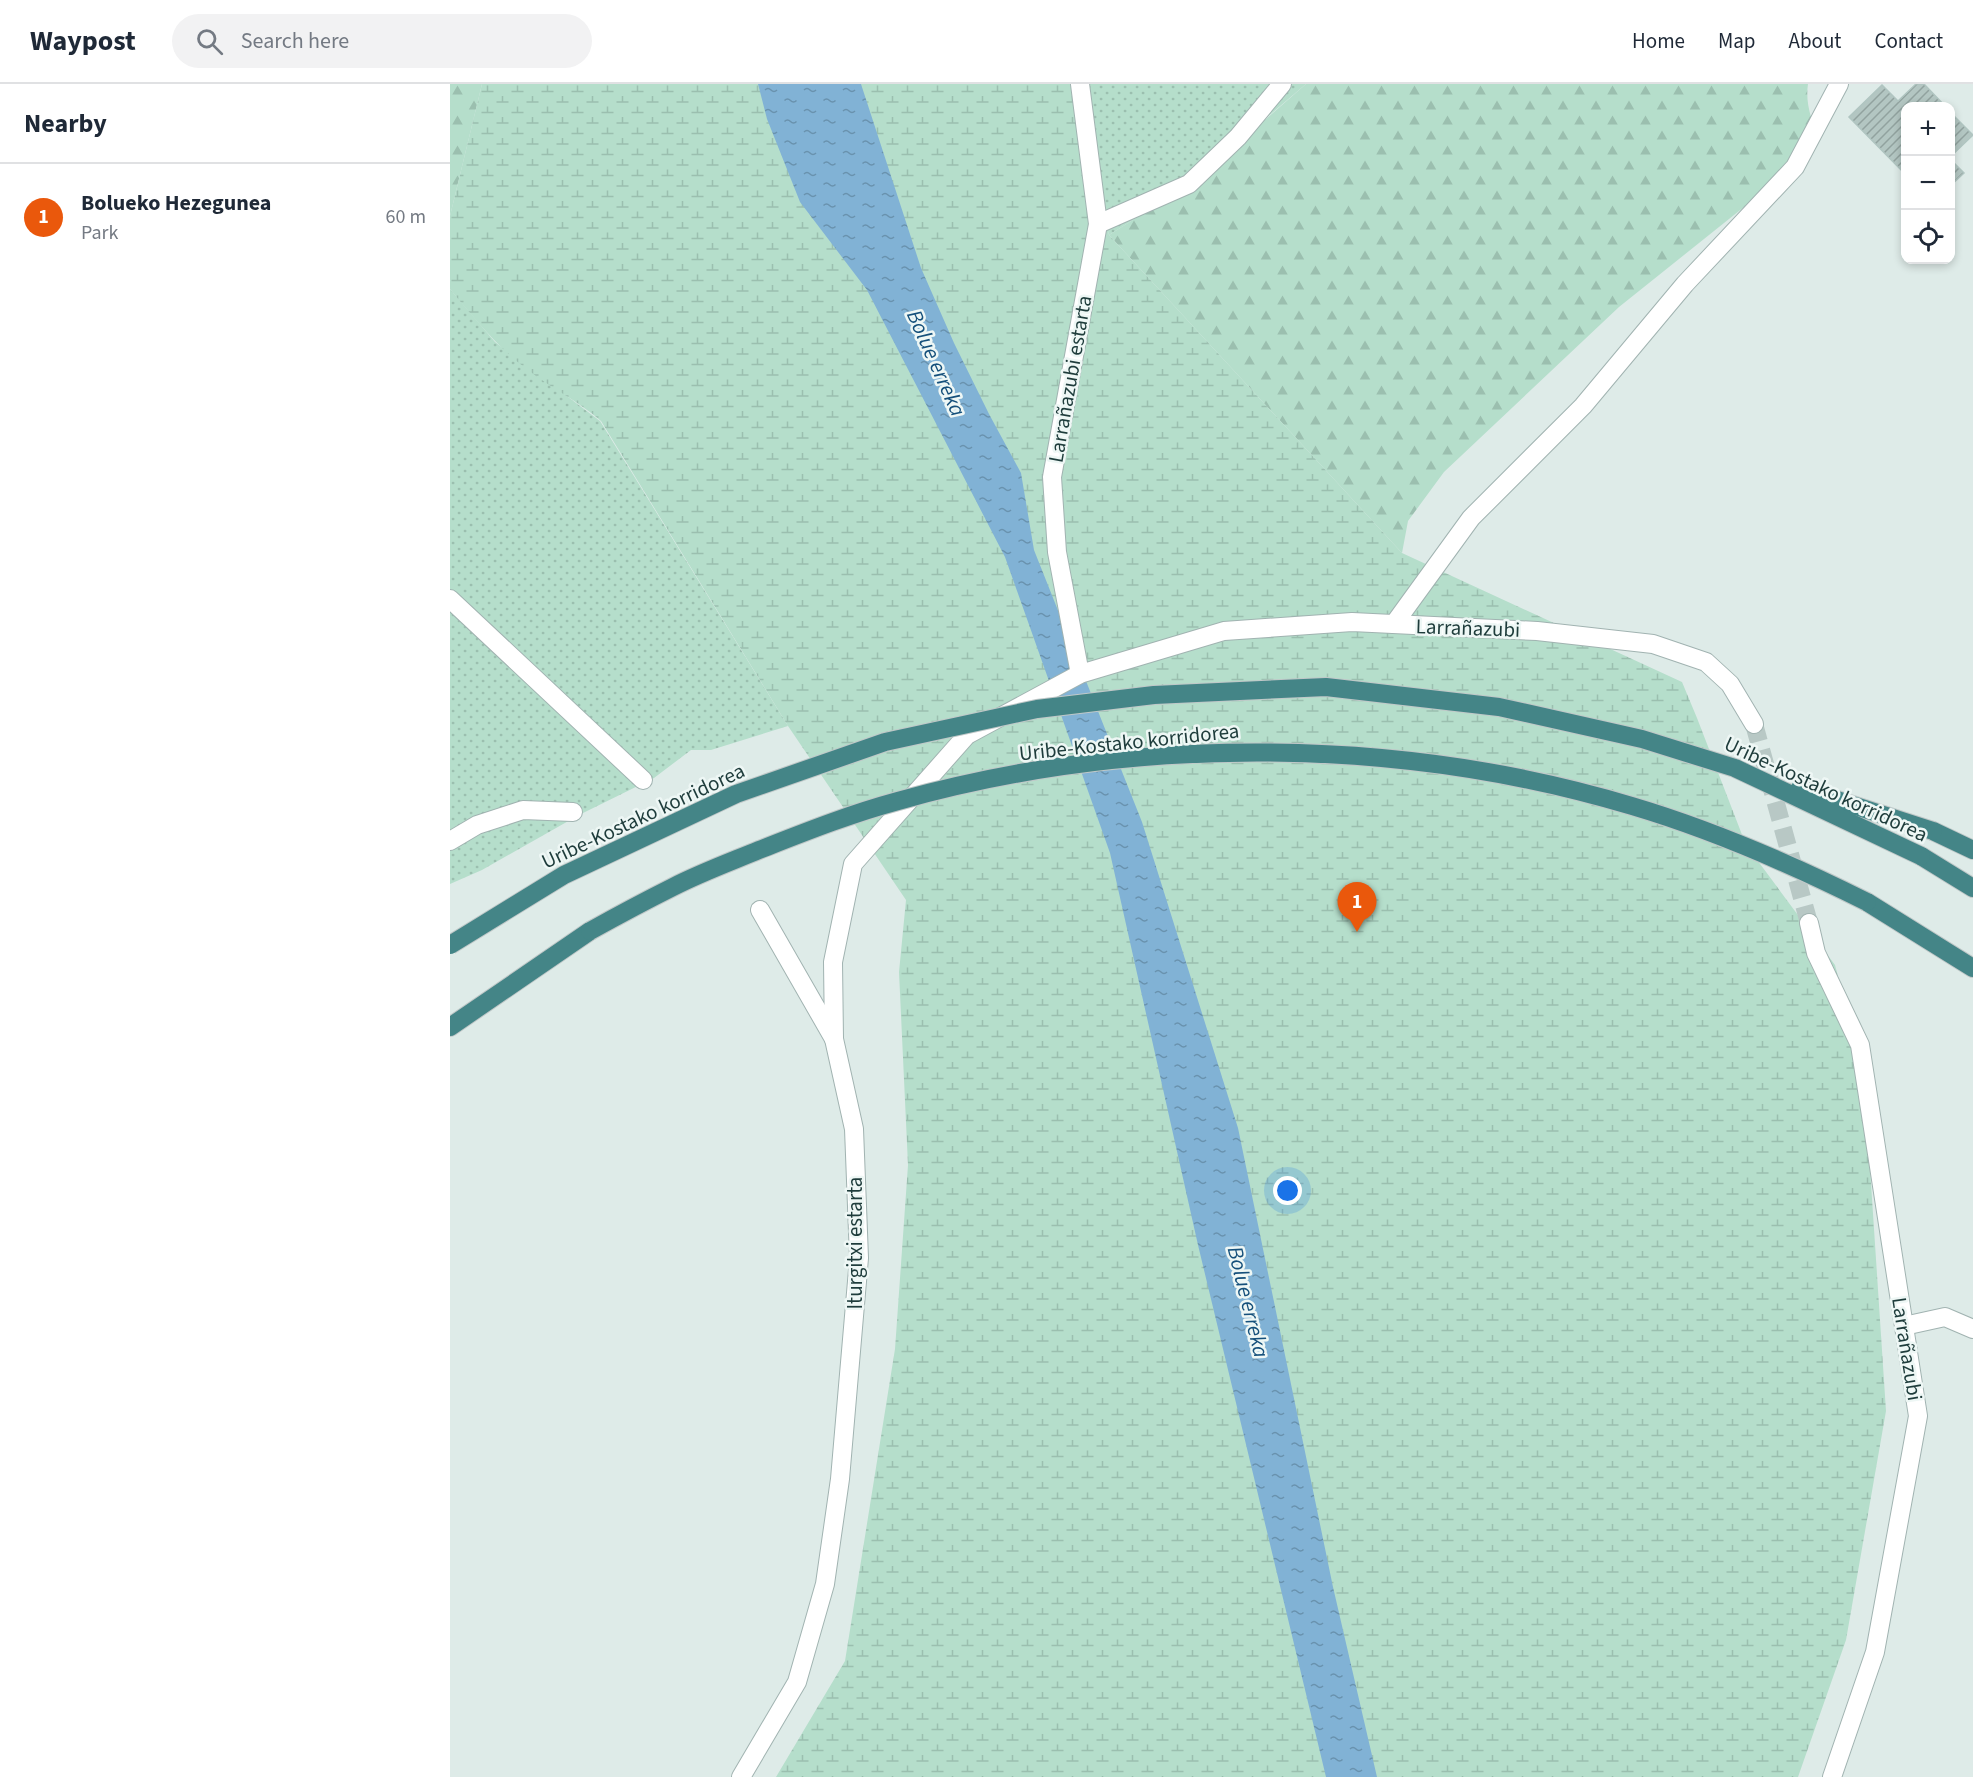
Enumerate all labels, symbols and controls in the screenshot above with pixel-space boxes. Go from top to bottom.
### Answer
search box [172,14,592,68]
text: Waypost [30,21,136,61]
icon: search [193,25,226,58]
text: Search here [241,25,349,57]
text: Home [1632,26,1685,56]
text: Map [1718,26,1756,56]
text: About [1789,26,1841,56]
text: Contact [1874,26,1943,56]
map controls [1901,102,1955,264]
button: + [1901,102,1955,156]
text: Nearby [24,105,107,142]
button: − [1901,156,1955,210]
text: Bolueko Hezegunea [81,187,271,219]
text: 1 [38,203,49,231]
text: 60 m [386,203,426,231]
button: locate [1901,210,1955,264]
text: Park [81,219,118,247]
street label: Larrañazubi estarta [1041,293,1099,465]
water label: Bolue erreka [898,305,974,422]
street label: Larrañazubi [1415,611,1521,645]
street label: Uribe-Kostako korridorea [1017,716,1241,768]
street label: Uribe-Kostako korridorea [1719,729,1933,849]
street label: Uribe-Kostako korridorea [536,756,750,876]
pin: 1 [1338,882,1376,932]
your location [1273,1176,1302,1205]
street label: Iturgitxi estarta [840,1177,870,1309]
water label: Bolue erreka [1219,1243,1277,1361]
street label: Larrañazubi [1884,1295,1930,1403]

